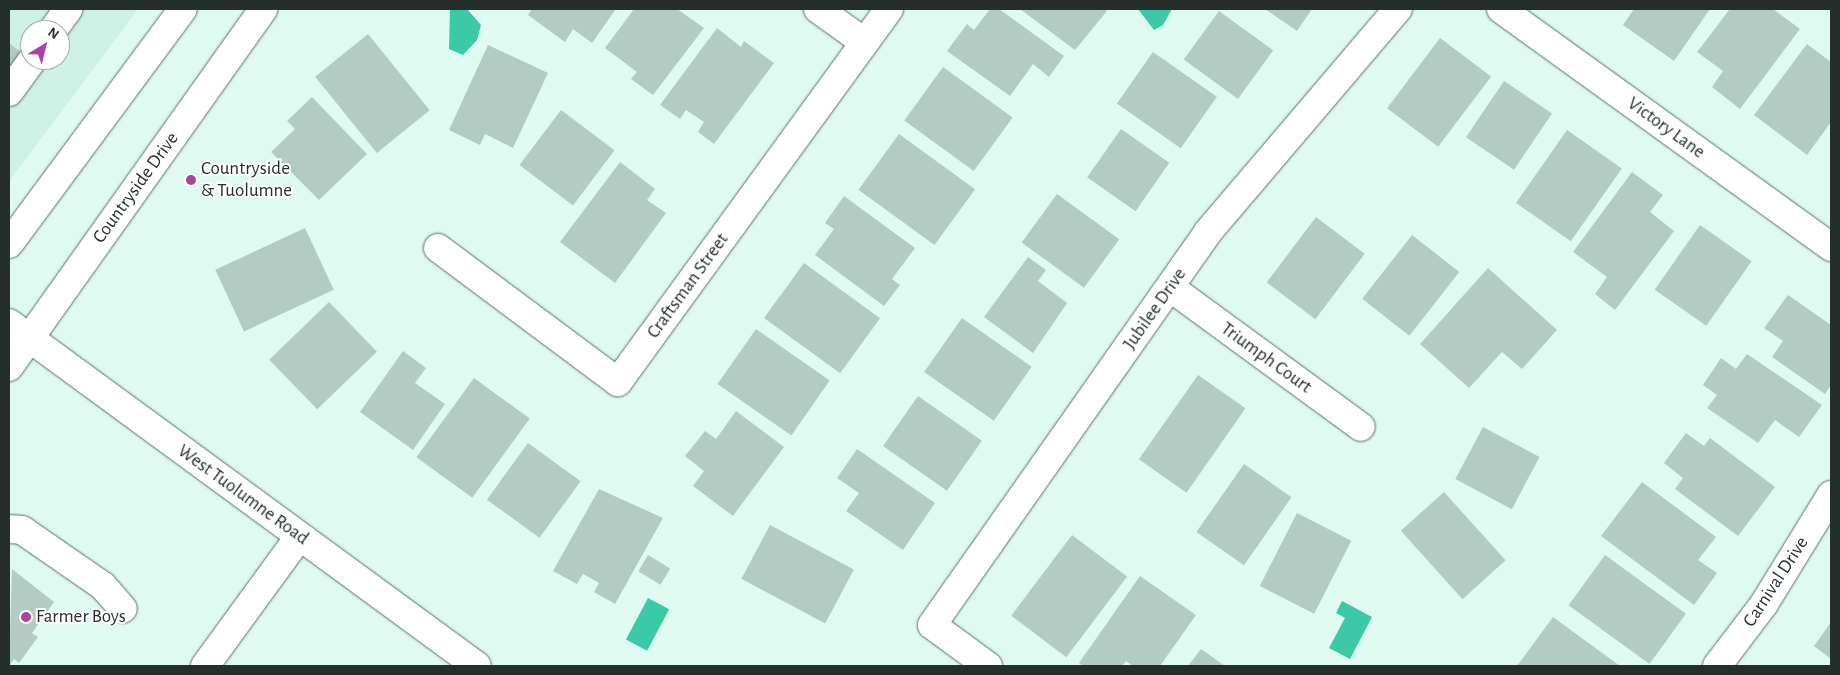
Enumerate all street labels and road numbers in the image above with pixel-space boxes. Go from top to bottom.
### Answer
street label: Victory Lane [1623,92,1709,164]
street label: Countryside Drive [88,128,184,248]
street label: Craftsman Street [642,229,734,343]
street label: Jubilee Drive [1119,264,1191,354]
street label: Triumph Court [1216,317,1316,399]
street label: West Tuolumne Road [173,440,313,550]
street label: Carnival Drive [1738,533,1814,631]

